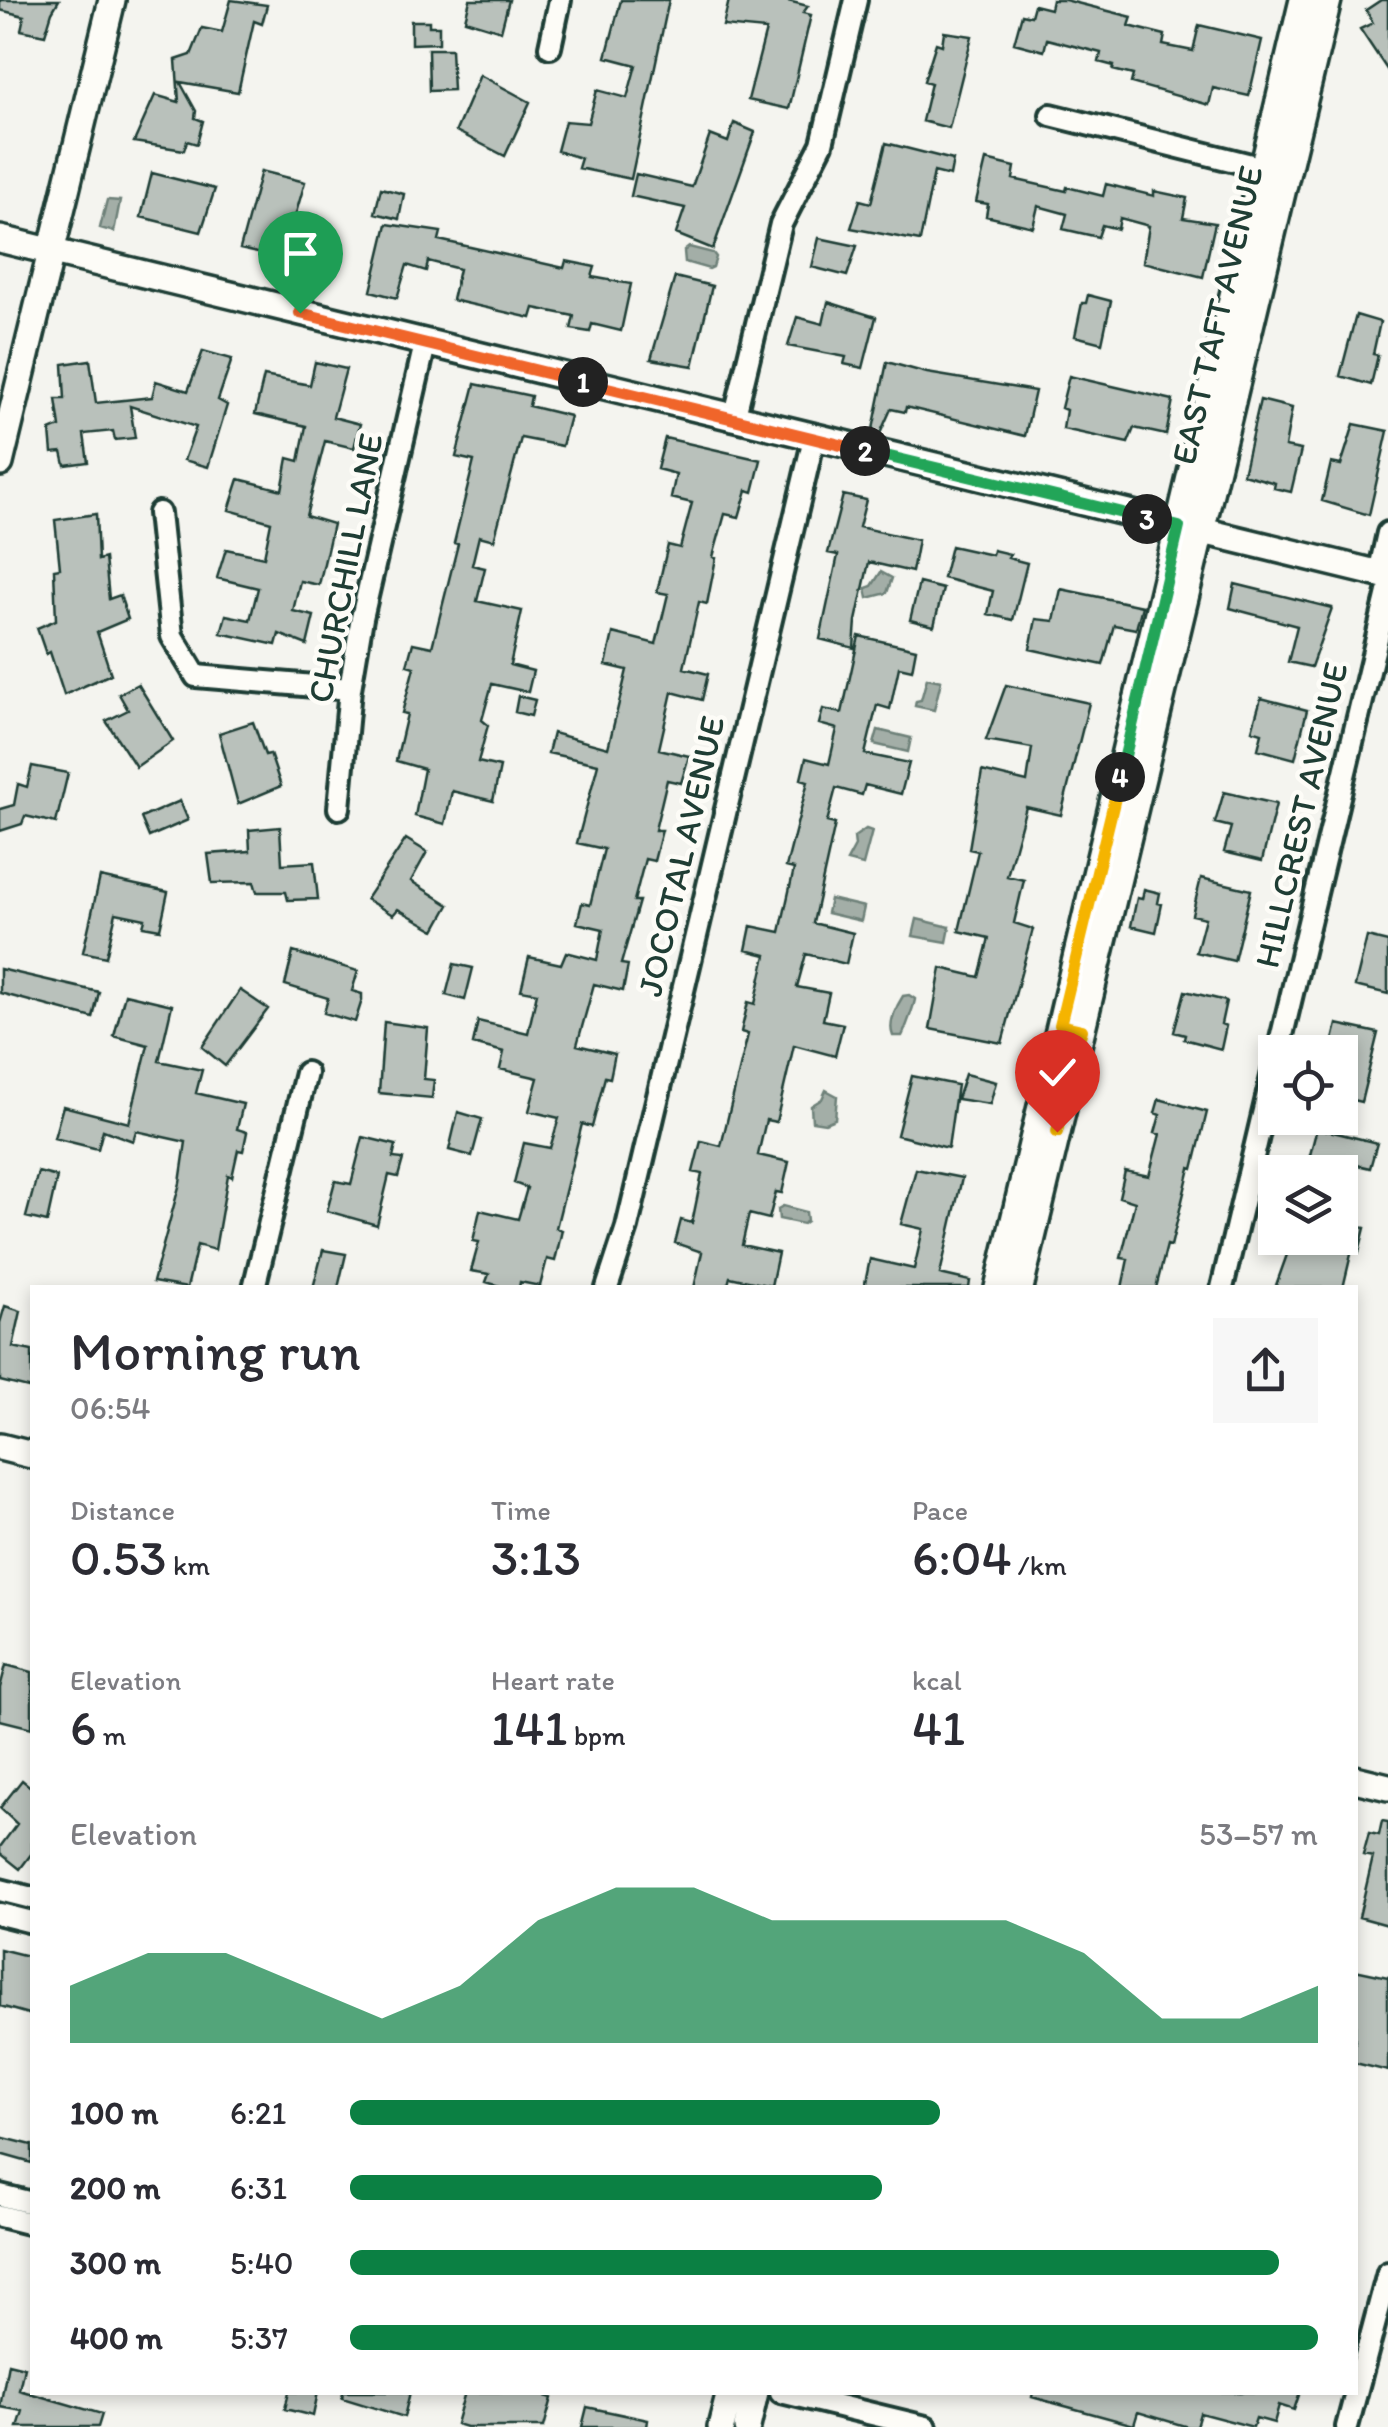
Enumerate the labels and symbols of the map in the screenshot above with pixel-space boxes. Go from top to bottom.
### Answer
street label: EAST TAFT AVENUE [1162,162,1272,468]
pin [258,211,343,314]
pin: 1 [558,357,608,407]
pin: 2 [840,426,890,476]
street label: CHURCHILL LANE [298,430,392,706]
pin: 3 [1122,494,1172,544]
street label: HILLCREST AVENUE [1245,658,1357,972]
street label: JOCOTAL AVENUE [628,712,734,1000]
pin: 4 [1095,752,1145,802]
pin [1015,1030,1100,1133]

